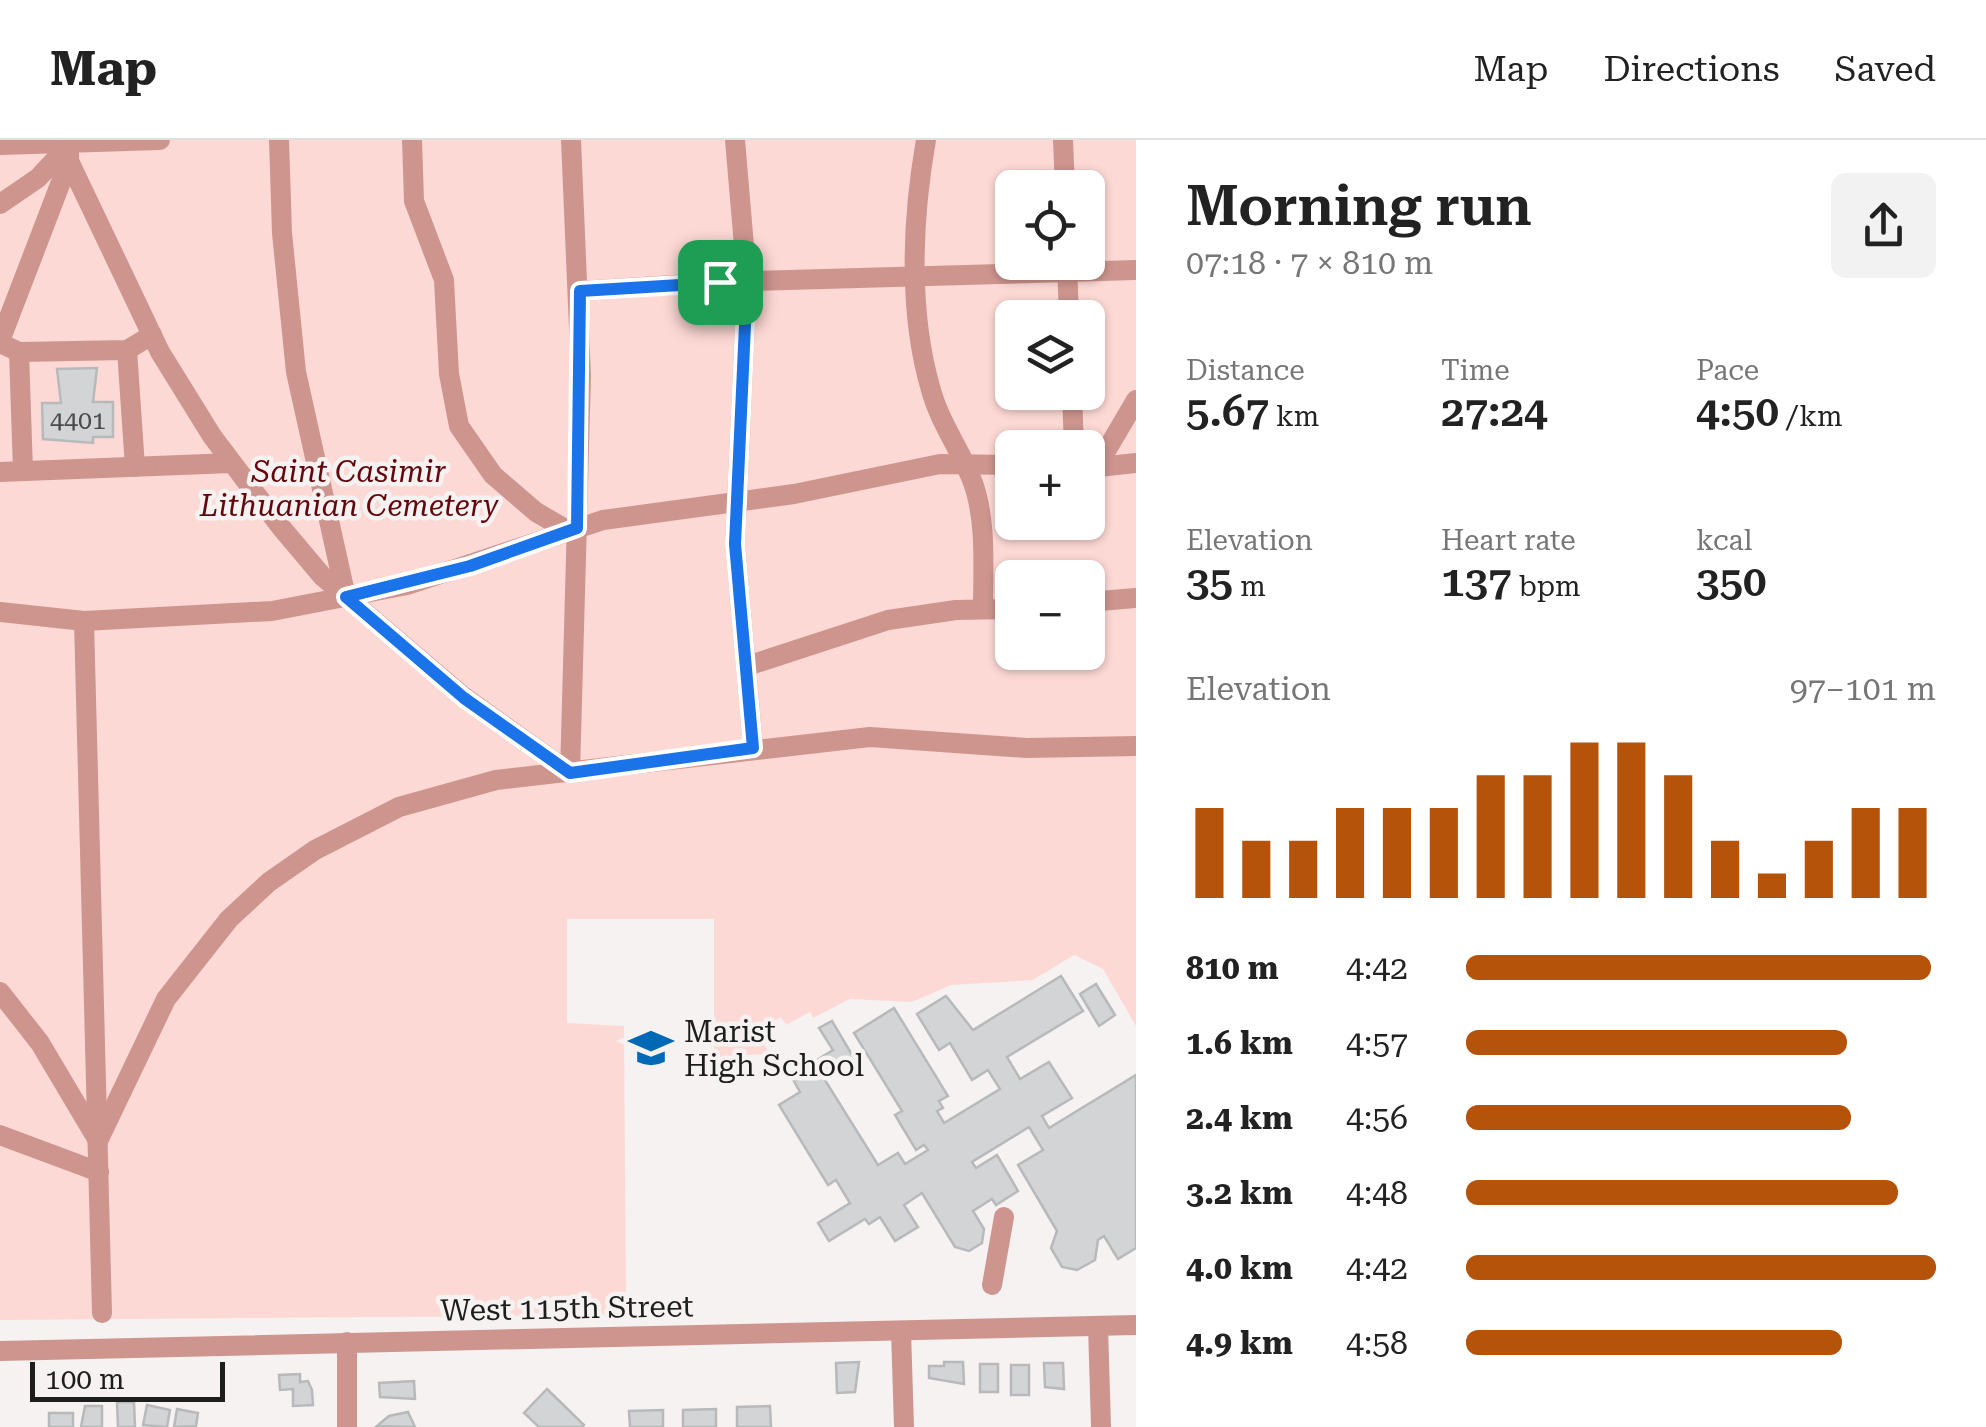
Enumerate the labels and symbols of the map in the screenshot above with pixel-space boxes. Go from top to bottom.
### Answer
pin [678,240,763,325]
house number: 4401 [50,406,106,435]
park label: Saint Casimir Lithuanian Cemetery [199,454,499,523]
place label: Marist High School [684,1014,864,1083]
school or university icon: Marist High School [627,1024,675,1072]
street label: West 115th Street [440,1288,694,1328]
scale bar [30,1357,225,1402]

